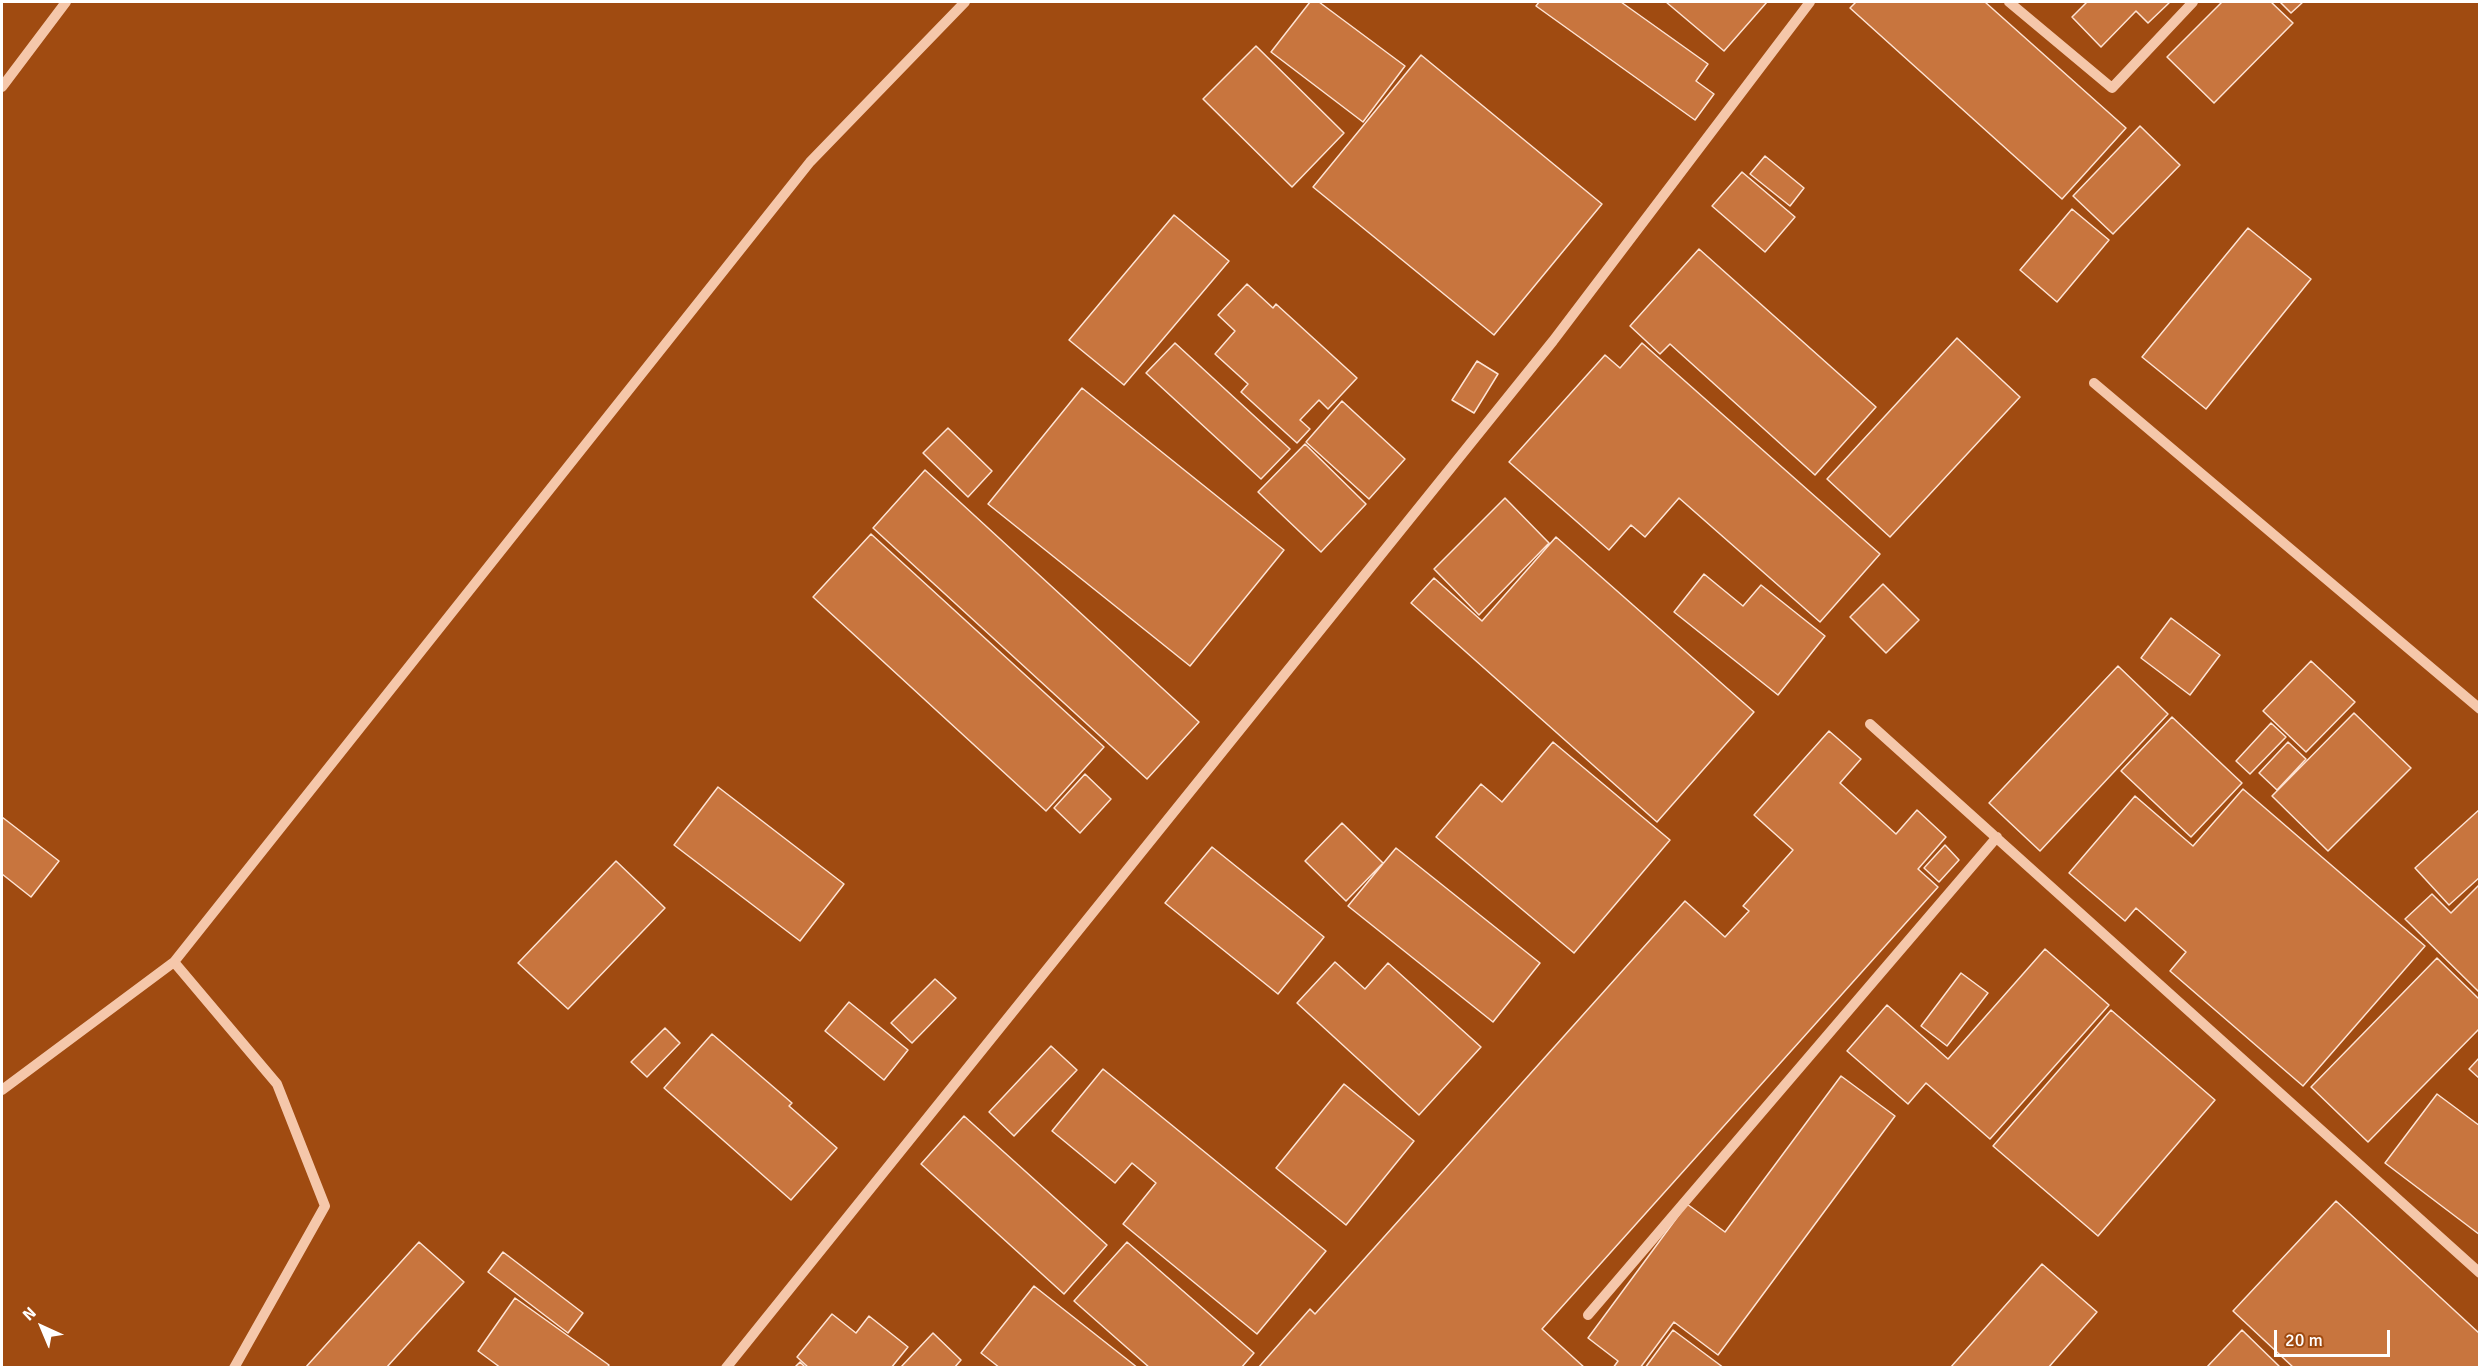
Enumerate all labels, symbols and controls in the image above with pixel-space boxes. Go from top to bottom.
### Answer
north arrow [12,1297,72,1357]
text: N [19,1303,40,1325]
scale bar [2277,1318,2392,1356]
text: 20 m [2285,1329,2323,1351]

